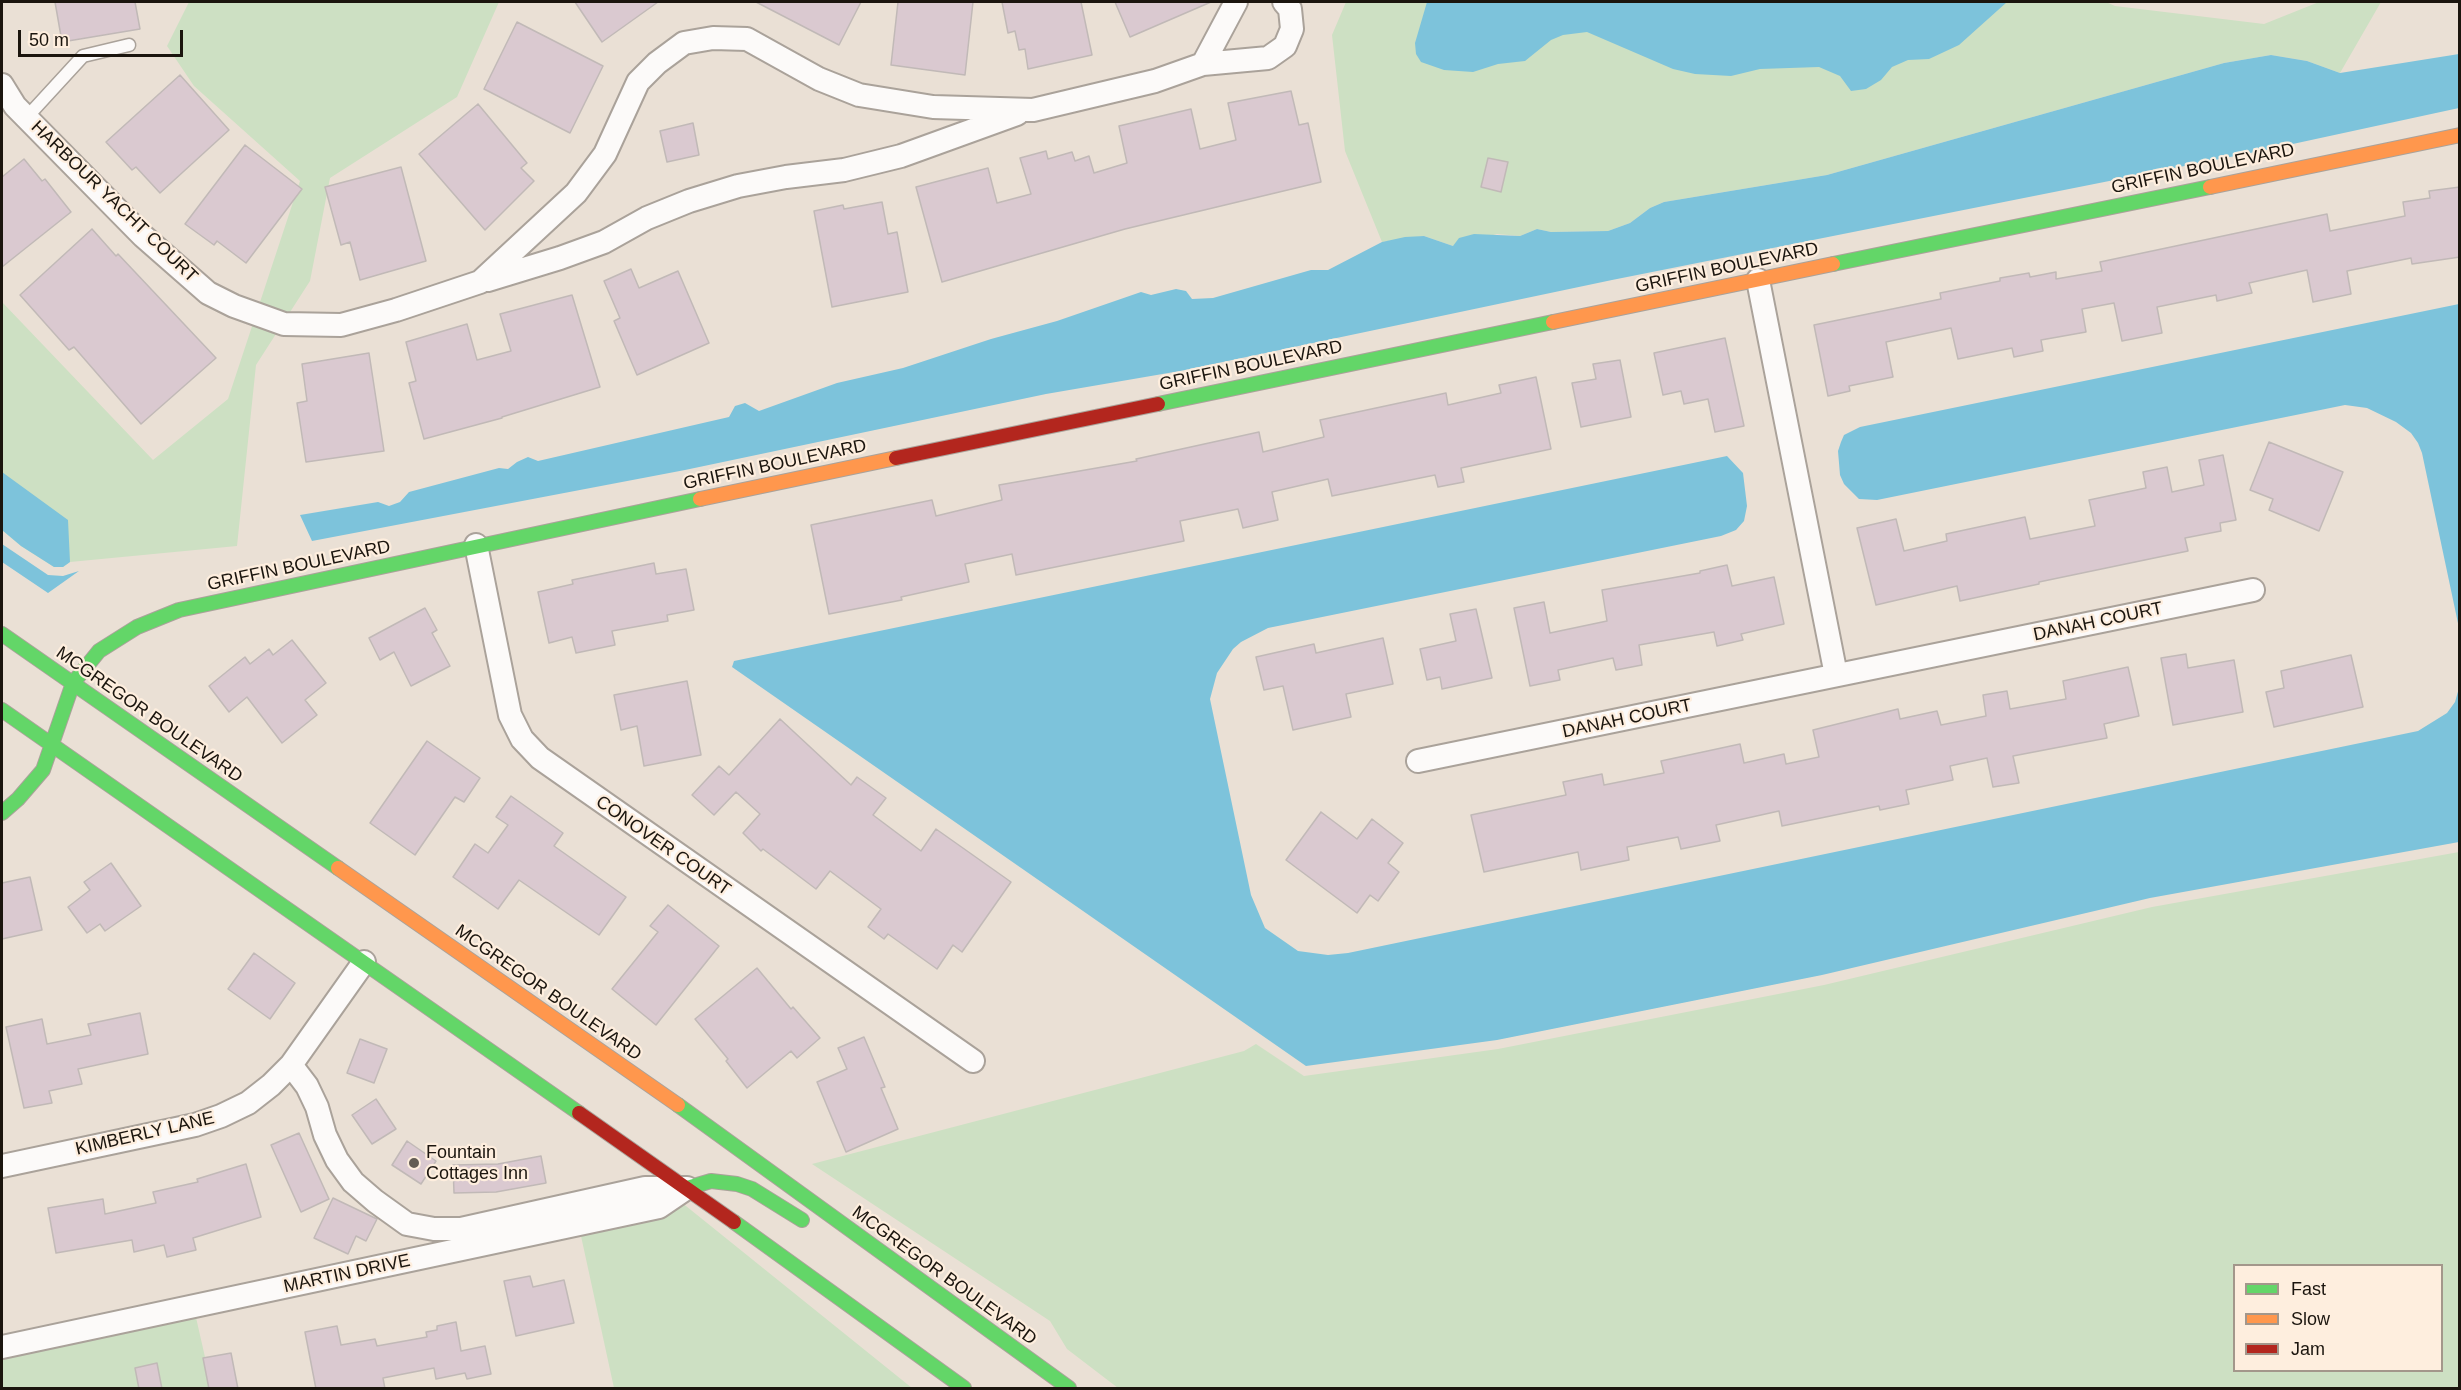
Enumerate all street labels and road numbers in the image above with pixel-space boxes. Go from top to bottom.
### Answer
street label: HARBOUR YACHT COURT [26,117,202,287]
street label: GRIFFIN BOULEVARD [2109,139,2297,199]
street label: GRIFFIN BOULEVARD [1633,238,1821,298]
street label: GRIFFIN BOULEVARD [1157,336,1345,396]
street label: GRIFFIN BOULEVARD [681,435,869,495]
street label: GRIFFIN BOULEVARD [205,536,393,596]
street label: DANAH COURT [2031,598,2165,646]
street label: MCGREGOR BOULEVARD [52,642,246,788]
street label: DANAH COURT [1560,695,1694,743]
street label: CONOVER COURT [591,791,735,901]
street label: MCGREGOR BOULEVARD [451,920,645,1066]
street label: KIMBERLY LANE [74,1108,216,1160]
street label: MCGREGOR BOULEVARD [848,1202,1040,1350]
street label: MARTIN DRIVE [282,1250,412,1298]

